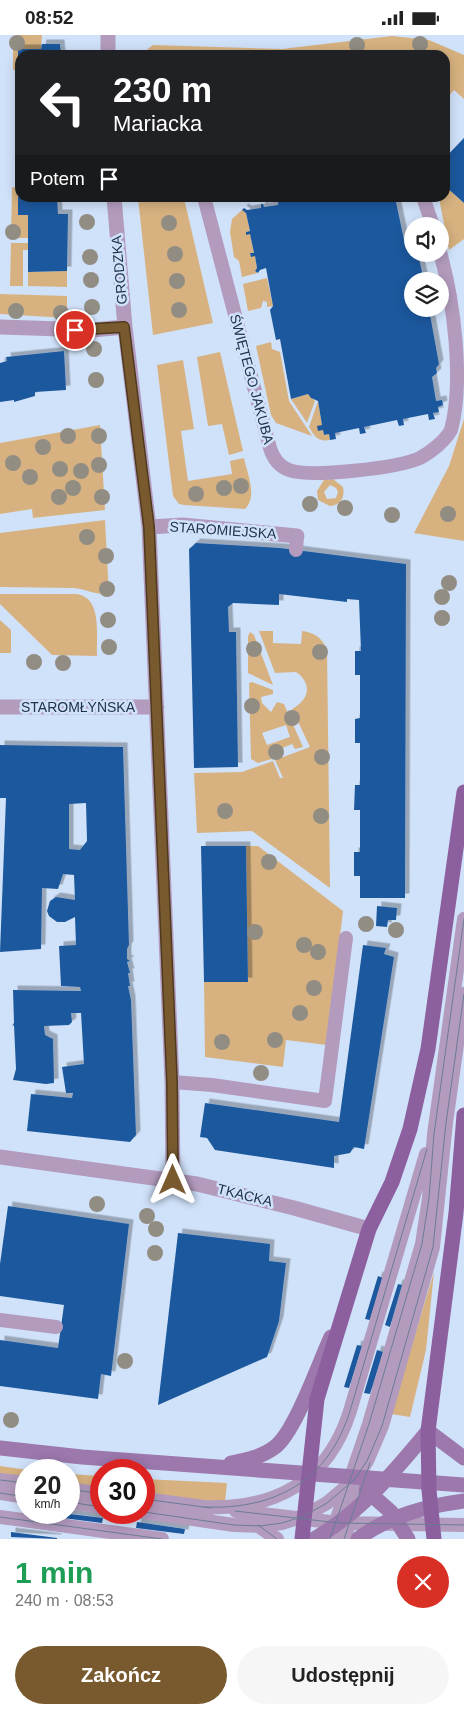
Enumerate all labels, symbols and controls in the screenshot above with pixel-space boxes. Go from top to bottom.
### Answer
text: 08:52 [25,7,74,28]
icon: left [30,70,95,135]
text: 230 m [113,70,212,109]
text: Mariacka [113,111,202,136]
icon: arrive [95,165,123,193]
text: Potem [30,168,85,189]
map controls [404,217,449,317]
button: sound [404,217,449,262]
street label: GRODZKA [108,234,130,305]
button: layers [404,272,449,317]
pin [54,309,96,351]
street label: ŚWIĘTEGO JAKUBA [227,312,278,446]
icon: arrive [61,316,89,344]
street label: STAROMIEJSKA [169,518,278,542]
street label: STAROMŁYŃSKA [21,699,136,715]
position arrow [146,1153,198,1205]
street label: TKACKA [216,1180,275,1210]
speed limit sign: 30 [90,1459,155,1524]
text: 20 [34,1471,61,1499]
text: km/h [34,1497,61,1511]
text: 1 min [15,1556,93,1589]
button: close [397,1556,449,1608]
text: 240 m · 08:53 [15,1592,114,1609]
button: Zakończ [15,1646,227,1704]
button: Udostępnij [237,1646,449,1704]

